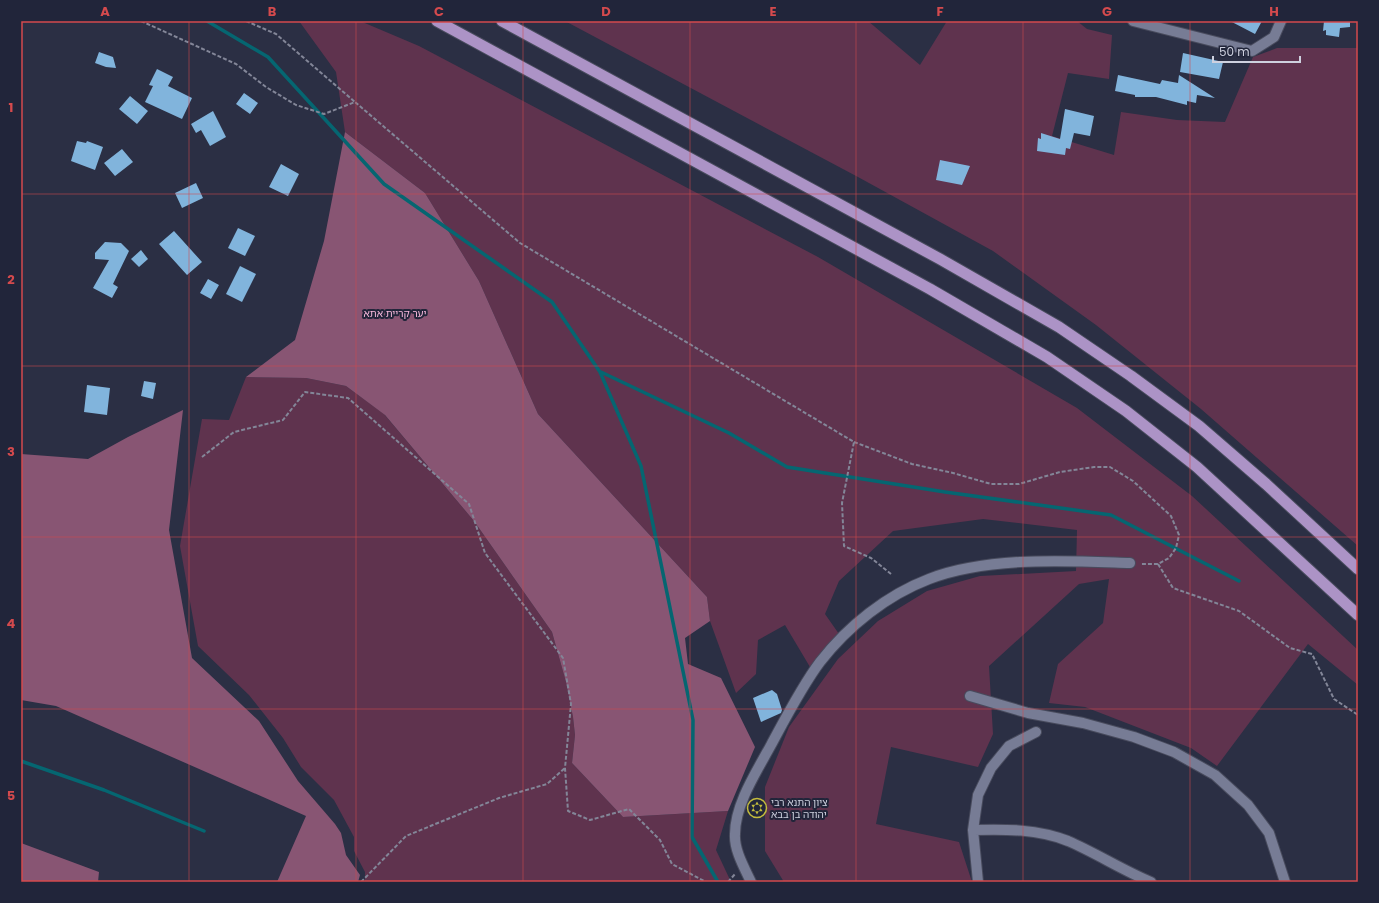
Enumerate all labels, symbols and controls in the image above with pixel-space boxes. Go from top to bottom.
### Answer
text: A [100,2,110,21]
text: B [268,2,277,21]
text: C [434,2,444,21]
text: D [601,2,611,21]
text: E [769,2,777,21]
text: F [936,2,944,21]
text: G [1102,2,1112,21]
text: H [1269,2,1279,21]
scale bar [1213,38,1300,64]
text: 50 m [1219,43,1250,60]
text: 1 [9,98,13,117]
text: 2 [7,270,15,289]
park label: יער קריית אתא [364,306,427,321]
text: 3 [7,442,15,461]
text: 4 [7,614,16,633]
text: 5 [7,786,15,805]
place label: ציון התנא רבי יהודה בן בבא [771,795,828,822]
synagogue icon: ציון התנא רבי יהודה בן בבא [746,797,768,819]

